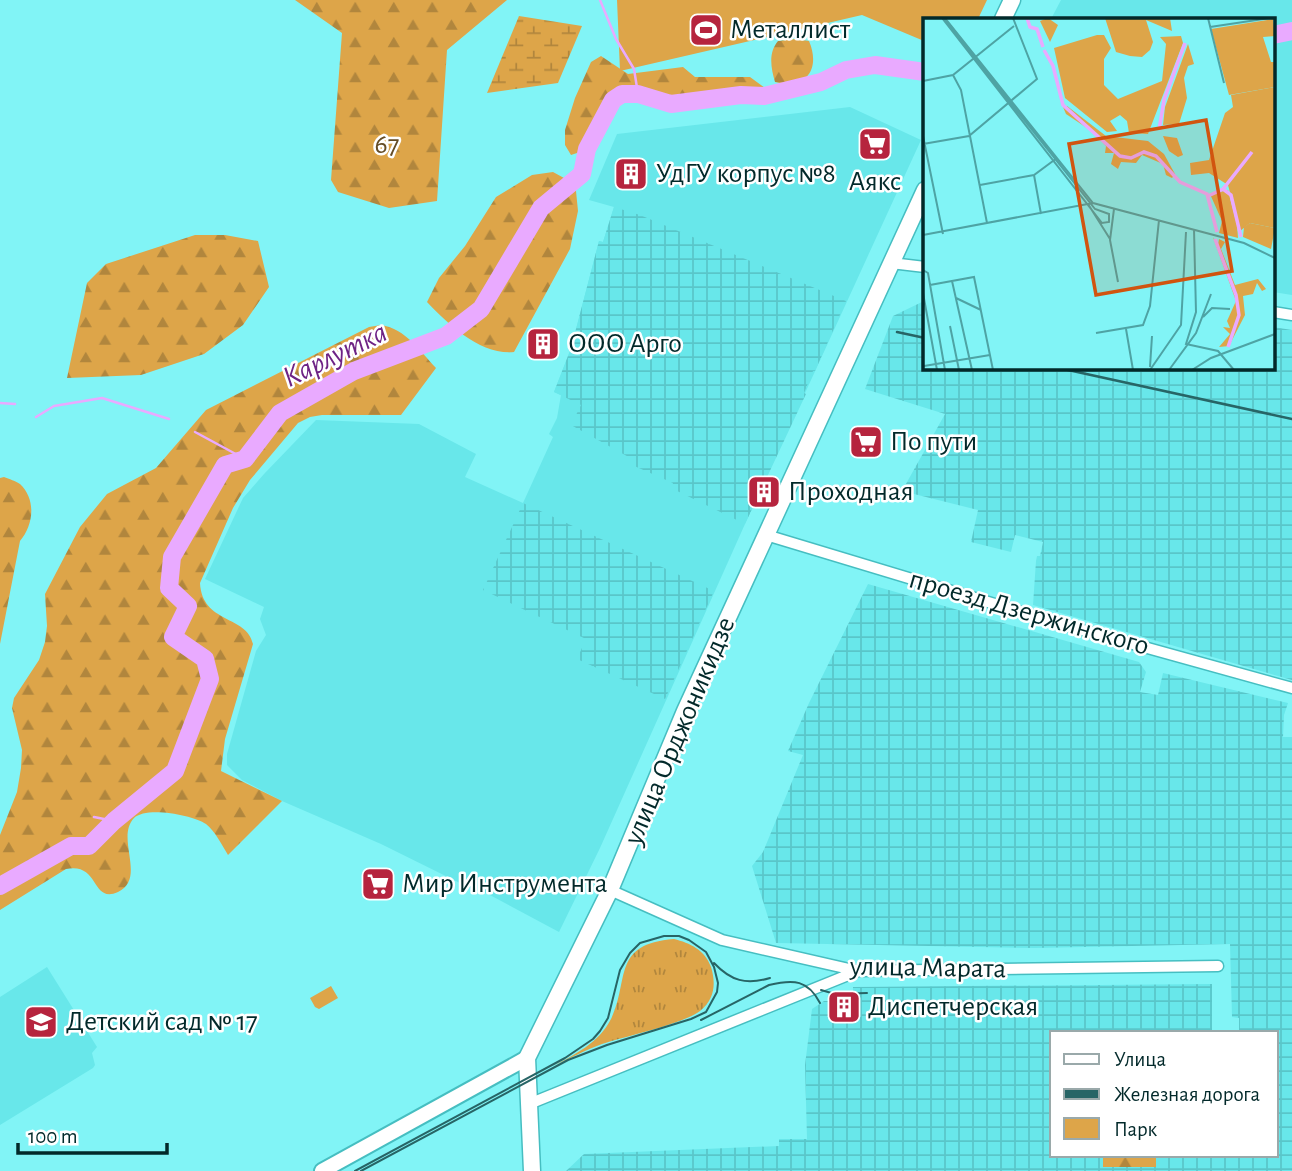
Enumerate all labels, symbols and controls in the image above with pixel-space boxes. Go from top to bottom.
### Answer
sports icon: Металлист [687,11,725,49]
place label: Металлист [730,16,851,44]
inset map [923,18,1274,369]
supermarket icon: Аякс [856,125,894,163]
park label: 67 [375,131,399,159]
building icon: УдГУ корпус №8 [612,155,650,193]
place label: УдГУ корпус №8 [656,160,836,188]
place label: Аякс [849,168,901,196]
water label: Карлутка [278,317,392,393]
building icon: ООО Арго [524,325,562,363]
place label: ООО Арго [568,330,682,358]
supermarket icon: По пути [847,423,885,461]
place label: По пути [890,428,977,456]
building icon: Проходная [745,473,783,511]
place label: Проходная [788,478,914,506]
street label: проезд Дзержинского [906,565,1152,661]
street label: улица Орджоникидзе [619,613,741,850]
supermarket icon: Мир Инструмента [359,865,397,903]
place label: Мир Инструмента [402,870,608,898]
street label: улица Марата [849,953,1007,983]
building icon: Диспетчерская [825,988,863,1026]
place label: Диспетчерская [868,993,1038,1021]
school or university icon: Детский сад № 17 [22,1003,60,1041]
place label: Детский сад № 17 [66,1008,258,1036]
legend [1050,1031,1278,1157]
text: Улица [1114,1049,1167,1070]
text: Железная дорога [1114,1084,1261,1105]
scale bar [18,1112,166,1156]
text: Парк [1114,1119,1158,1140]
text: 100 m [28,1126,78,1147]

